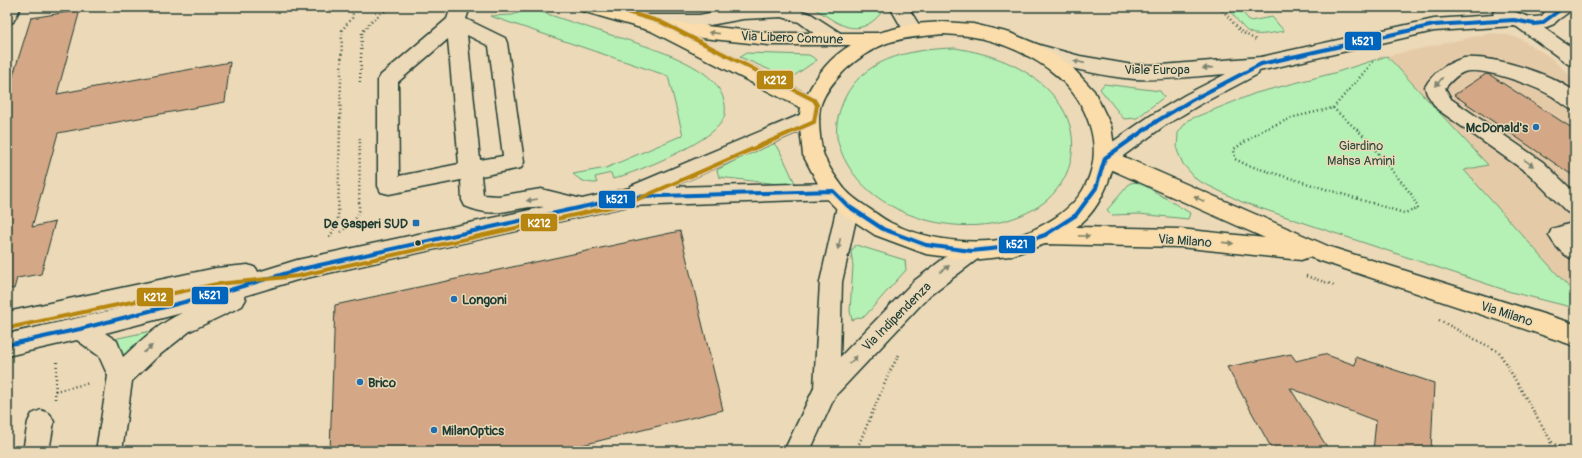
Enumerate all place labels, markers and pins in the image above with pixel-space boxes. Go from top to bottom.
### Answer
place label: McDonald's [1466,120,1528,136]
marker: McDonald's [1531,122,1541,132]
place label: De Gasperi SUD [323,216,408,232]
marker: De Gasperi SUD [411,218,421,228]
unlabelled marker [413,238,423,248]
place label: Longoni [462,292,507,308]
marker: Longoni [449,294,459,304]
place label: Brico [368,375,396,391]
marker: Brico [355,377,365,387]
place label: MilanOptics [442,423,504,439]
marker: MilanOptics [429,425,439,435]

